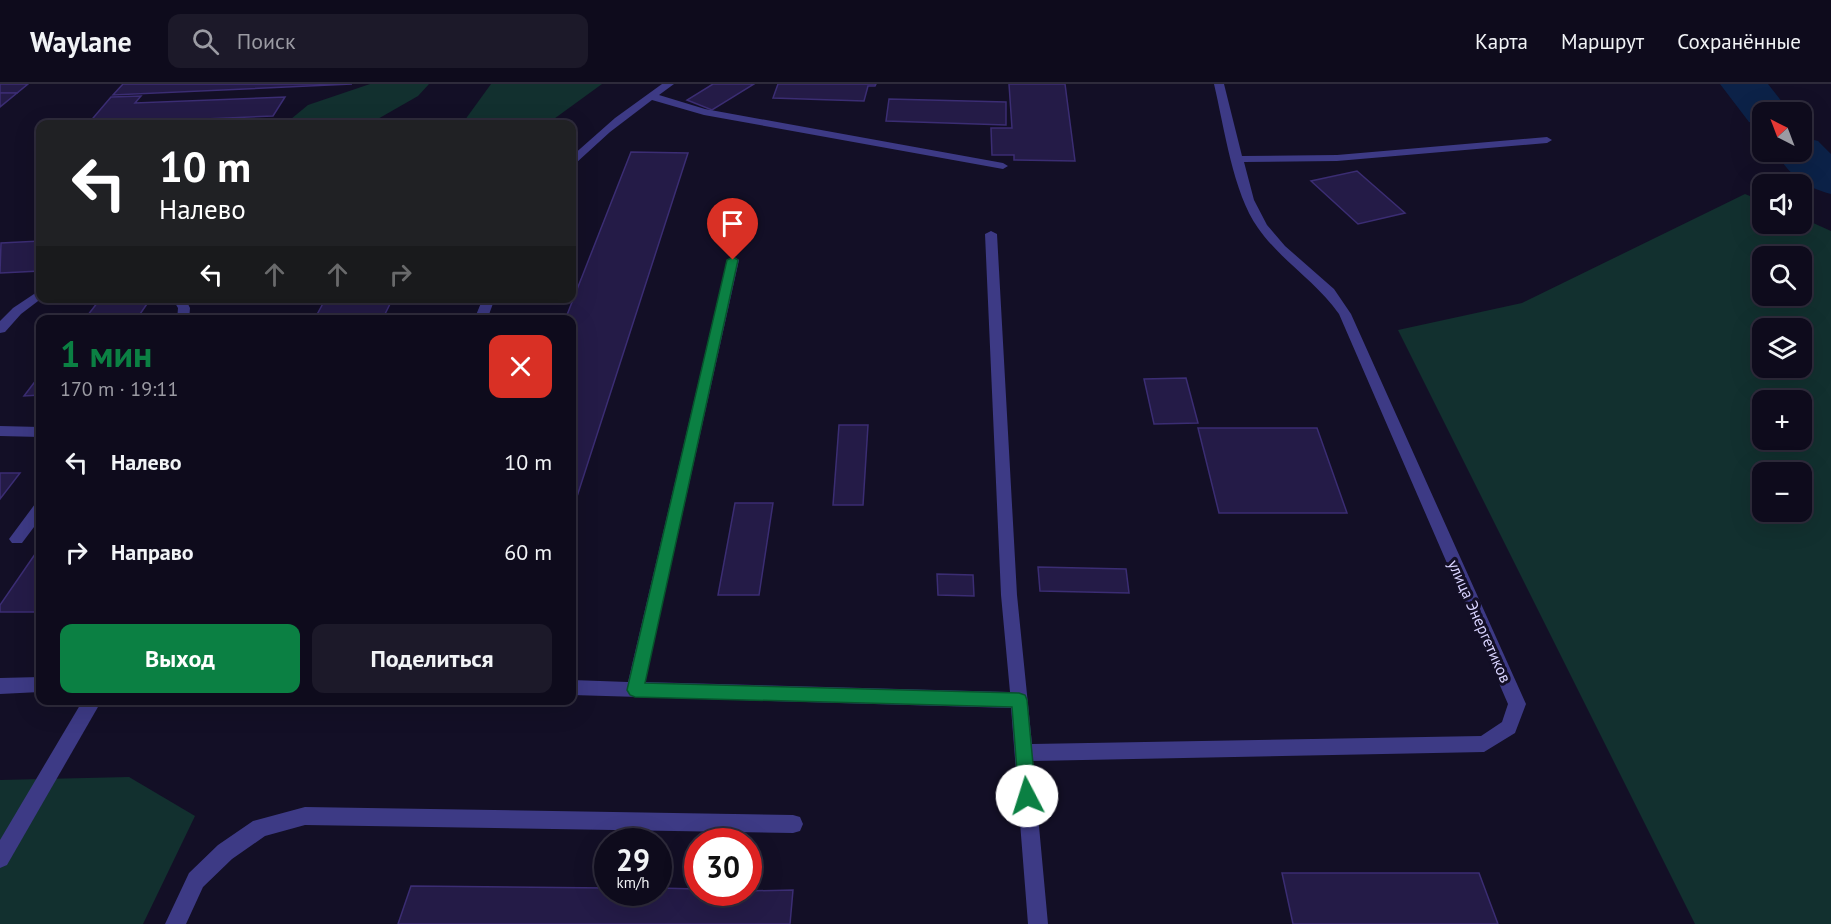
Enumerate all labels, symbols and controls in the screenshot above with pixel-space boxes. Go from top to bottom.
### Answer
search box [168,14,588,68]
text: Waylane [30,23,132,60]
icon: search [189,25,222,58]
text: Поиск [237,27,295,55]
text: Карта [1475,28,1528,55]
text: Маршрут [1561,28,1644,55]
text: Сохранённые [1677,28,1801,55]
north arrow [1752,102,1812,162]
map controls [1752,102,1812,522]
text: 10 m [159,139,251,194]
icon: left [60,144,138,222]
button: sound [1752,174,1812,234]
text: Налево [159,192,246,226]
pin [707,198,758,260]
icon: arrive [716,207,749,240]
button: search [1752,246,1812,306]
icon: left [195,258,228,291]
icon: ahead [258,258,291,291]
icon: ahead [321,258,354,291]
icon: right [384,258,417,291]
button: layers [1752,318,1812,378]
text: 1 мин [60,330,152,377]
button: close [489,335,552,398]
text: 170 m · 19:11 [60,376,178,402]
button: + [1752,390,1812,450]
icon: left [60,446,93,479]
text: Налево [111,448,182,476]
text: 10 m [504,448,552,476]
button: − [1752,462,1812,522]
icon: right [60,536,93,569]
text: Направо [111,538,194,566]
text: 60 m [504,538,552,566]
street label: улица Энергетиков [1444,556,1516,686]
button: Выход [60,624,300,693]
button: Поделиться [312,624,552,693]
position arrow [995,764,1059,828]
speed limit sign: 30 [684,828,762,906]
text: 29 [616,840,650,879]
text: km/h [617,873,649,892]

